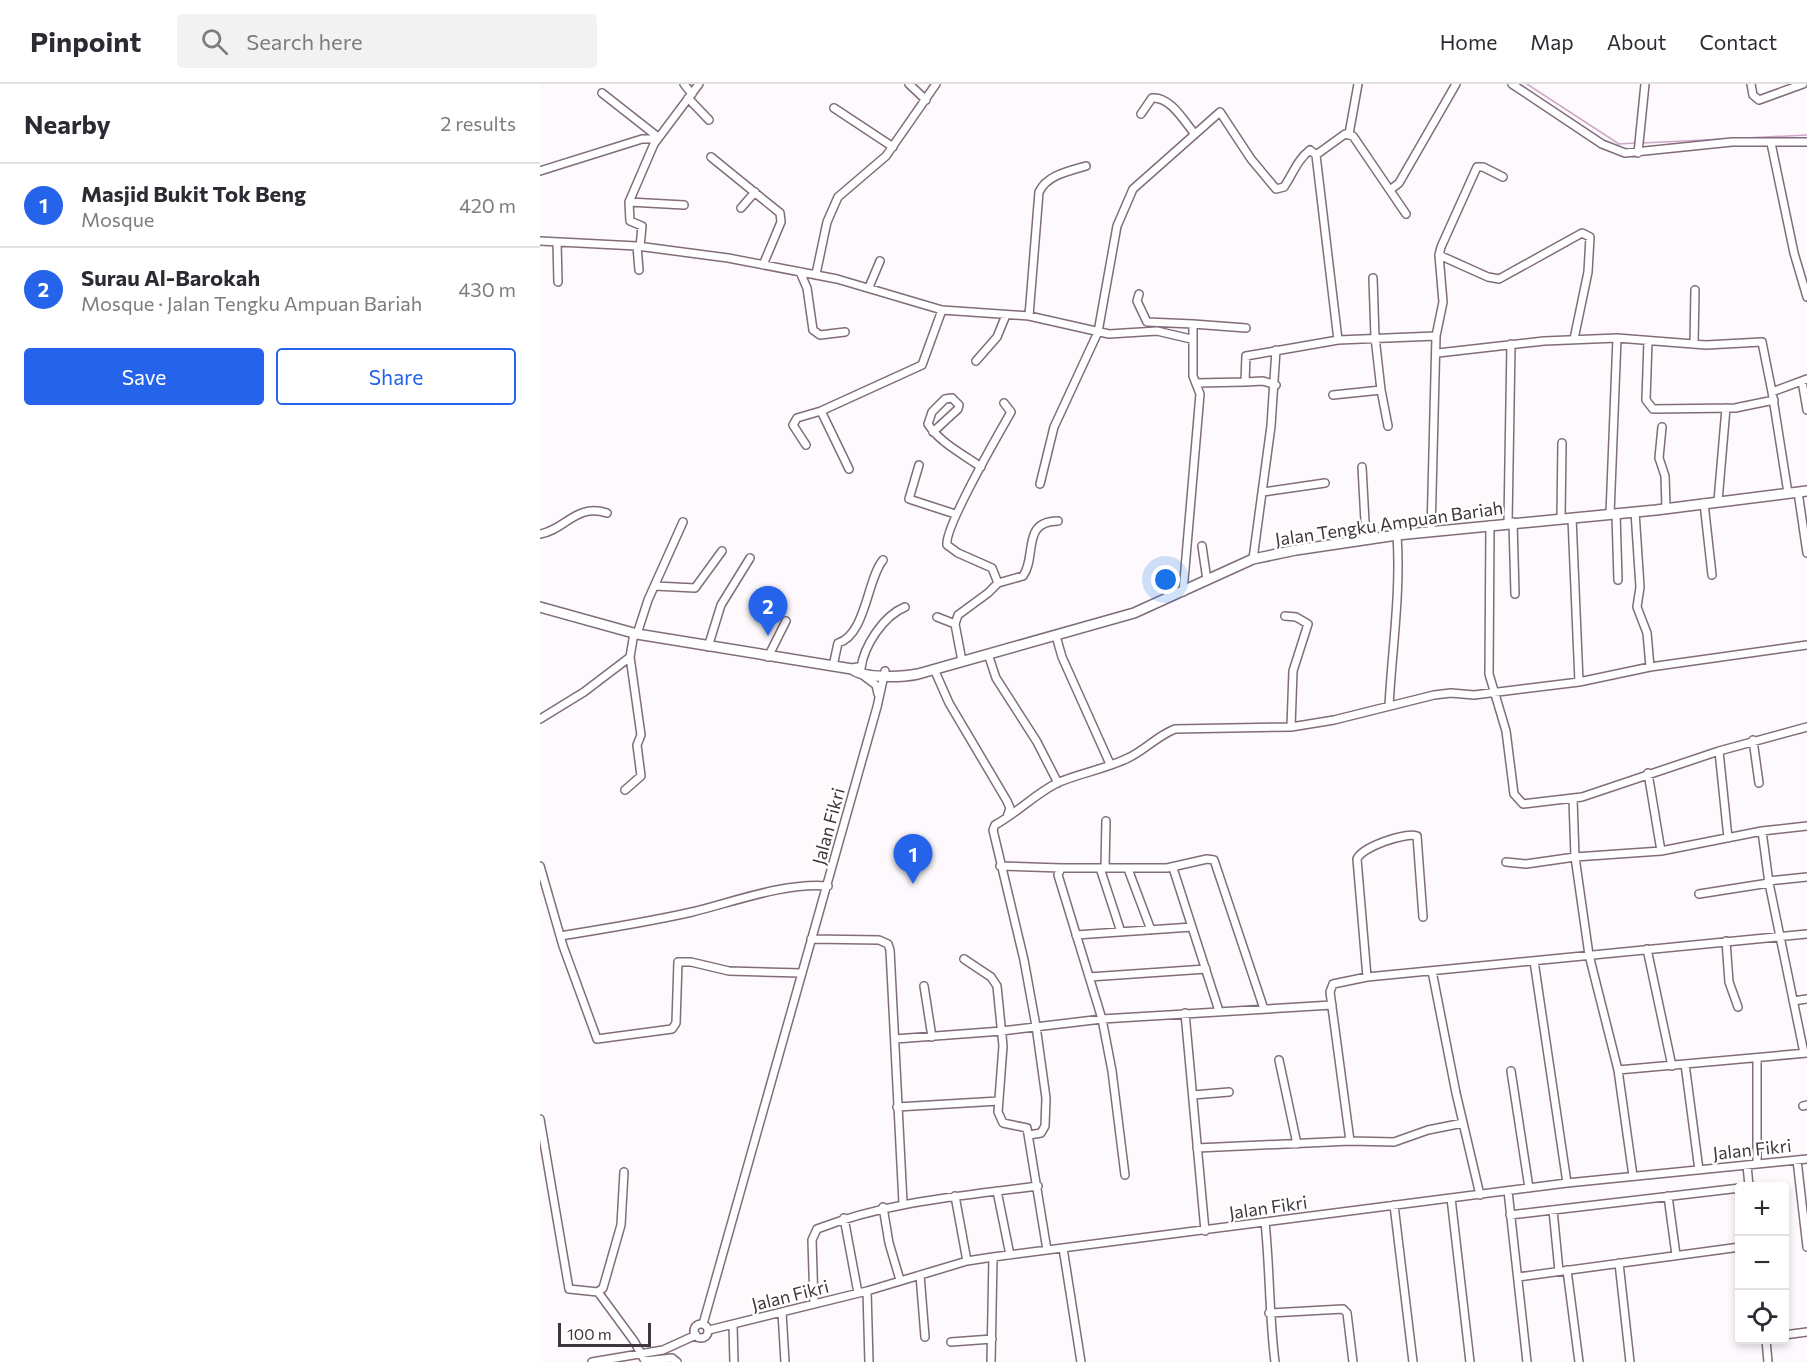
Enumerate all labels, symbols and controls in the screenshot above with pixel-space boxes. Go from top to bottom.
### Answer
search box [177,14,597,68]
text: Pinpoint [30,24,141,58]
icon: search [198,25,231,58]
text: Search here [246,28,363,55]
text: Home [1440,29,1497,54]
text: Map [1530,29,1574,54]
text: About [1607,29,1666,54]
text: Contact [1699,29,1777,54]
text: Nearby [24,108,111,139]
text: 2 results [440,111,516,135]
text: Masjid Bukit Tok Beng [81,180,306,207]
text: 1 [39,193,48,217]
text: 420 m [459,193,516,217]
text: Mosque [81,207,154,231]
text: Surau Al-Barokah [81,264,260,291]
text: 2 [38,277,49,301]
text: 430 m [458,277,516,301]
text: Mosque · Jalan Tengku Ampuan Bariah [81,291,422,315]
button: Save [24,348,264,405]
button: Share [276,348,516,405]
street label: Jalan Tengku Ampuan Bariah [1274,496,1504,550]
your location [1151,565,1180,594]
pin: 2 [748,586,788,636]
street label: Jalan Fikri [807,785,849,867]
pin: 1 [894,834,932,884]
street label: Jalan Fikri [1712,1134,1792,1164]
map controls [1735,1182,1789,1344]
button: + [1735,1182,1789,1236]
street label: Jalan Fikri [1227,1191,1309,1223]
button: − [1735,1236,1789,1290]
street label: Jalan Fikri [749,1275,831,1315]
button: locate [1735,1290,1789,1344]
scale bar [558,1320,651,1348]
text: 100 m [567,1324,612,1343]

